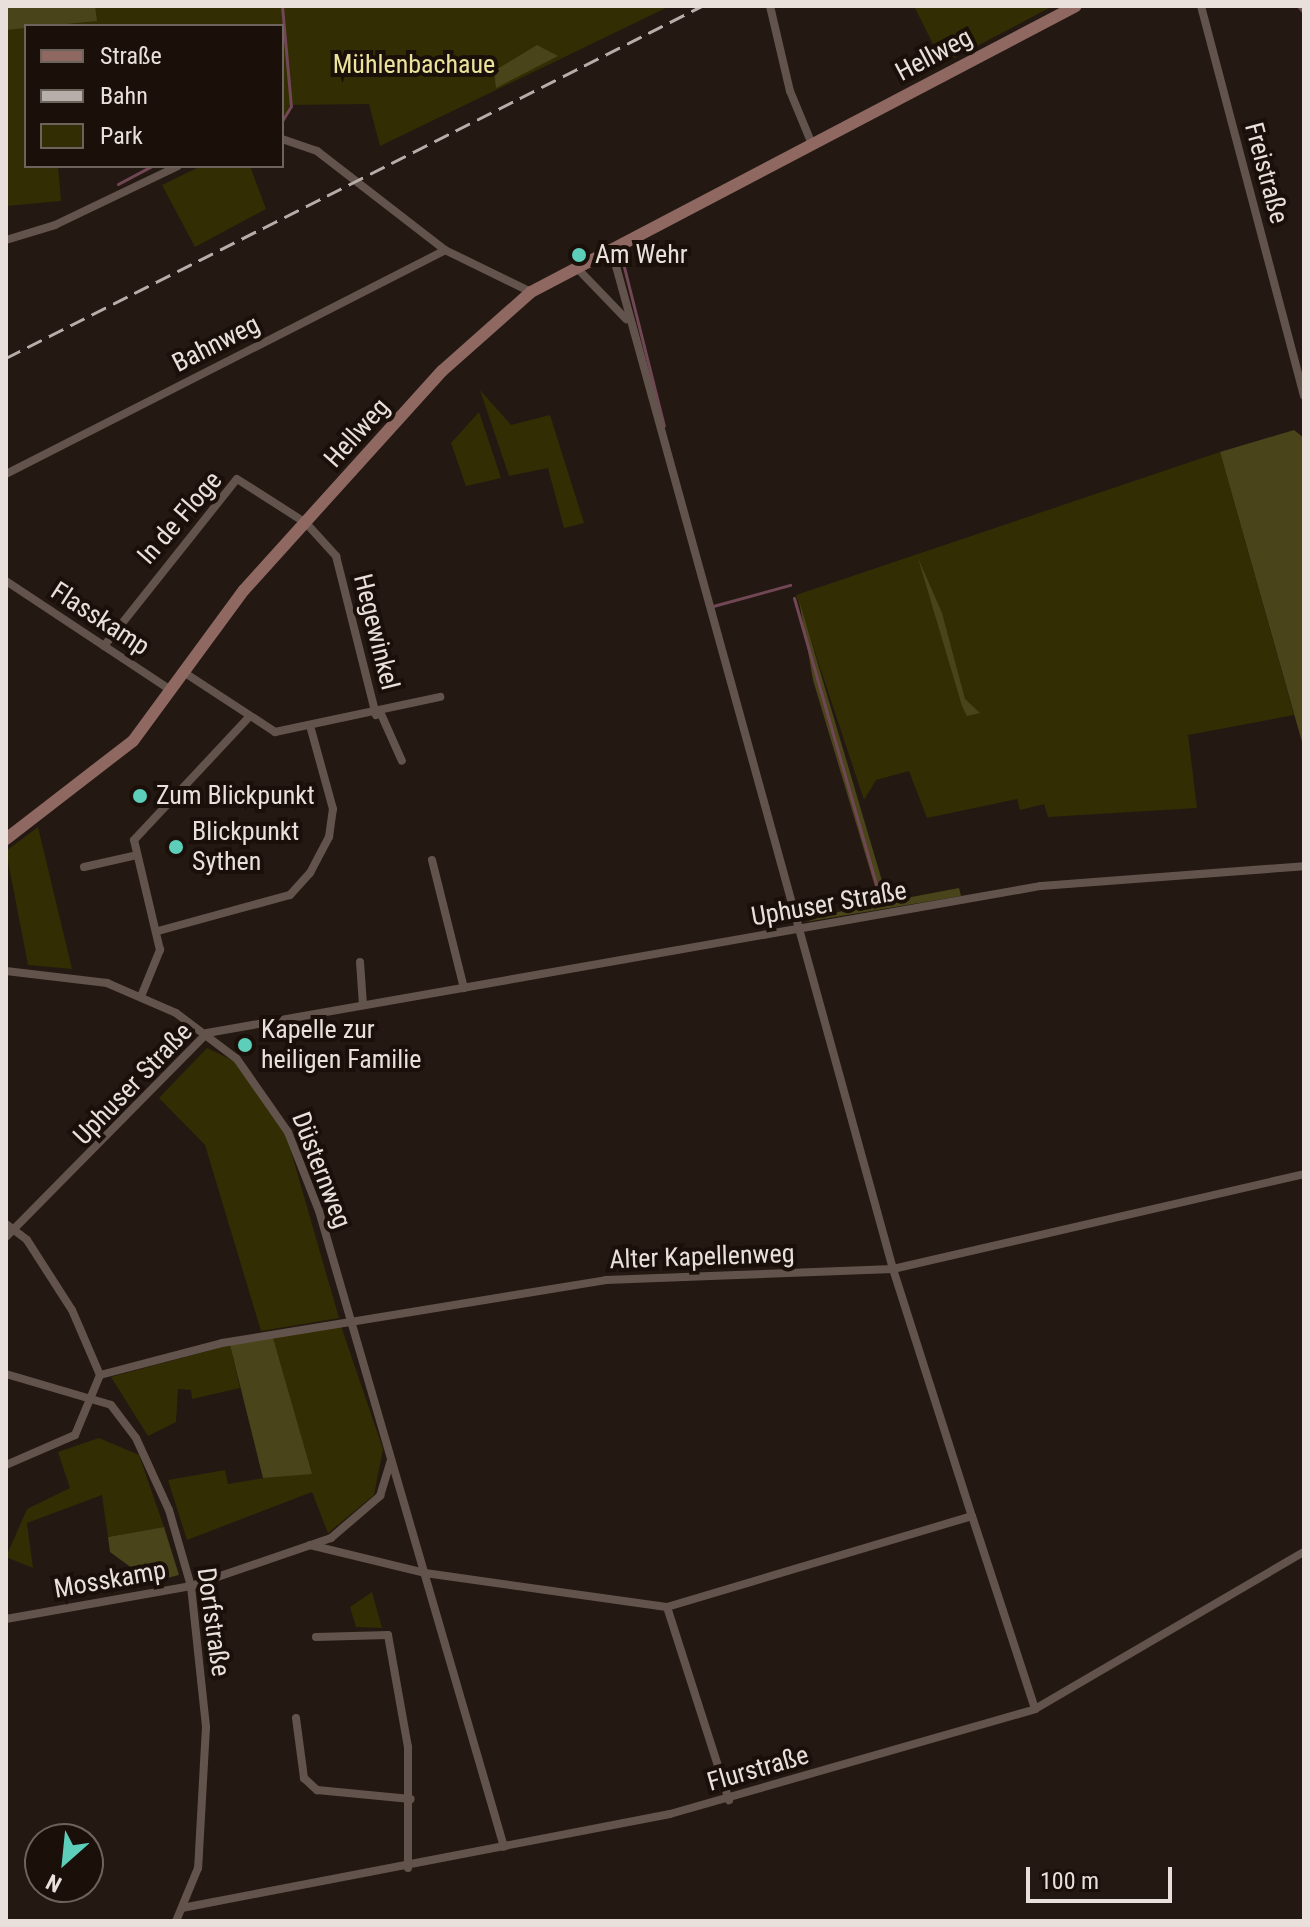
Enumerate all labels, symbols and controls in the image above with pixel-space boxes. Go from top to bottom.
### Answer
street label: Hellweg [890,22,978,88]
legend [24,24,284,168]
text: Straße [100,42,162,70]
park label: Mühlenbachaue [333,49,495,81]
text: Bahn [100,82,148,110]
street label: Freistraße [1238,119,1294,227]
text: Park [100,122,143,150]
place label: Am Wehr [595,239,688,271]
marker: Am Wehr [570,246,588,264]
street label: Bahnweg [167,309,265,379]
street label: Hellweg [318,392,396,474]
street label: In de Floge [131,465,229,571]
street label: Hegewinkel [347,571,405,693]
street label: Flasskamp [45,576,155,662]
place label: Zum Blickpunkt [156,780,315,812]
marker: Zum Blickpunkt [131,787,149,805]
place label: Blickpunkt Sythen [192,816,299,878]
marker: Blickpunkt Sythen [167,838,185,856]
street label: Uphuser Straße [749,875,909,933]
place label: Kapelle zur heiligen Familie [261,1014,421,1076]
street label: Uphuser Straße [67,1017,199,1151]
marker: Kapelle zur heiligen Familie [236,1036,254,1054]
street label: Düsternweg [285,1108,357,1232]
street label: Alter Kapellenweg [609,1238,795,1276]
street label: Mosskamp [52,1555,168,1605]
street label: Dorfstraße [190,1566,236,1678]
street label: Flurstraße [704,1740,812,1798]
north arrow [24,1823,104,1903]
scale bar [1030,1851,1176,1901]
text: 100 m [1040,1867,1099,1895]
text: N [42,1869,65,1897]

